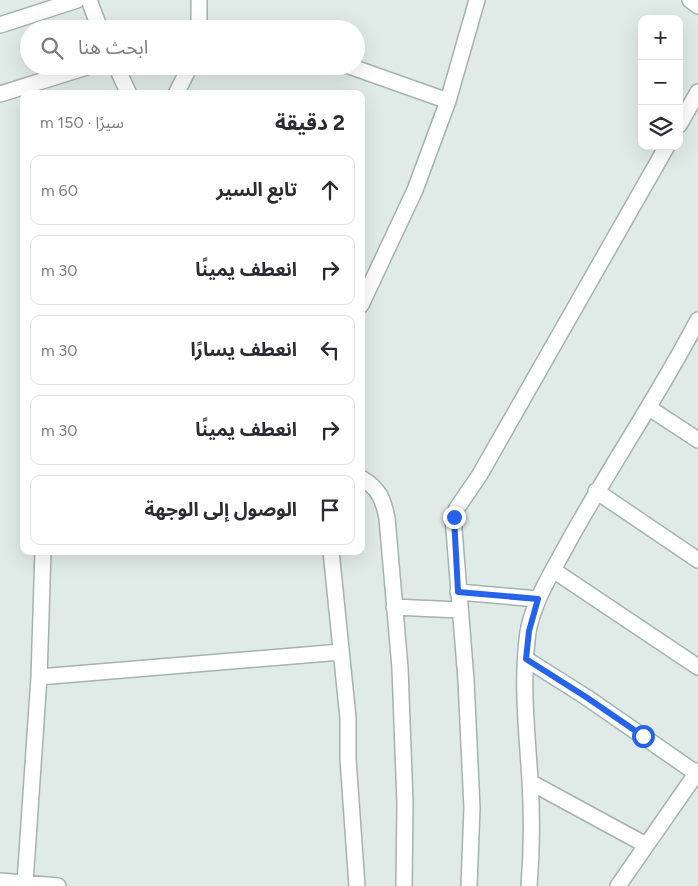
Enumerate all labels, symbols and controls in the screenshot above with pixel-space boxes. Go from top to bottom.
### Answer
map controls [638,15,683,150]
button: + [638,15,683,60]
search box [20,20,365,75]
icon: search [38,34,66,62]
text: ابحث هنا [78,36,148,59]
button: − [638,60,683,105]
button: layers [638,105,683,150]
text: 2 دقيقة [275,110,345,135]
text: سيرًا · 150 m [40,113,124,132]
icon: ahead [316,176,344,204]
text: تابع السير [216,178,297,201]
text: 60 m [41,181,78,200]
icon: right [316,256,344,284]
text: انعطف يمينًا [195,258,297,281]
text: 30 m [41,261,78,280]
icon: left [316,336,344,364]
text: انعطف يسارًا [190,338,297,361]
text: 30 m [41,341,78,360]
icon: right [316,416,344,444]
text: انعطف يمينًا [195,418,297,441]
text: 30 m [41,421,78,440]
icon: arrive [316,496,344,524]
text: الوصول إلى الوجهة [144,498,297,521]
route end [443,506,466,529]
route start [632,725,655,748]

